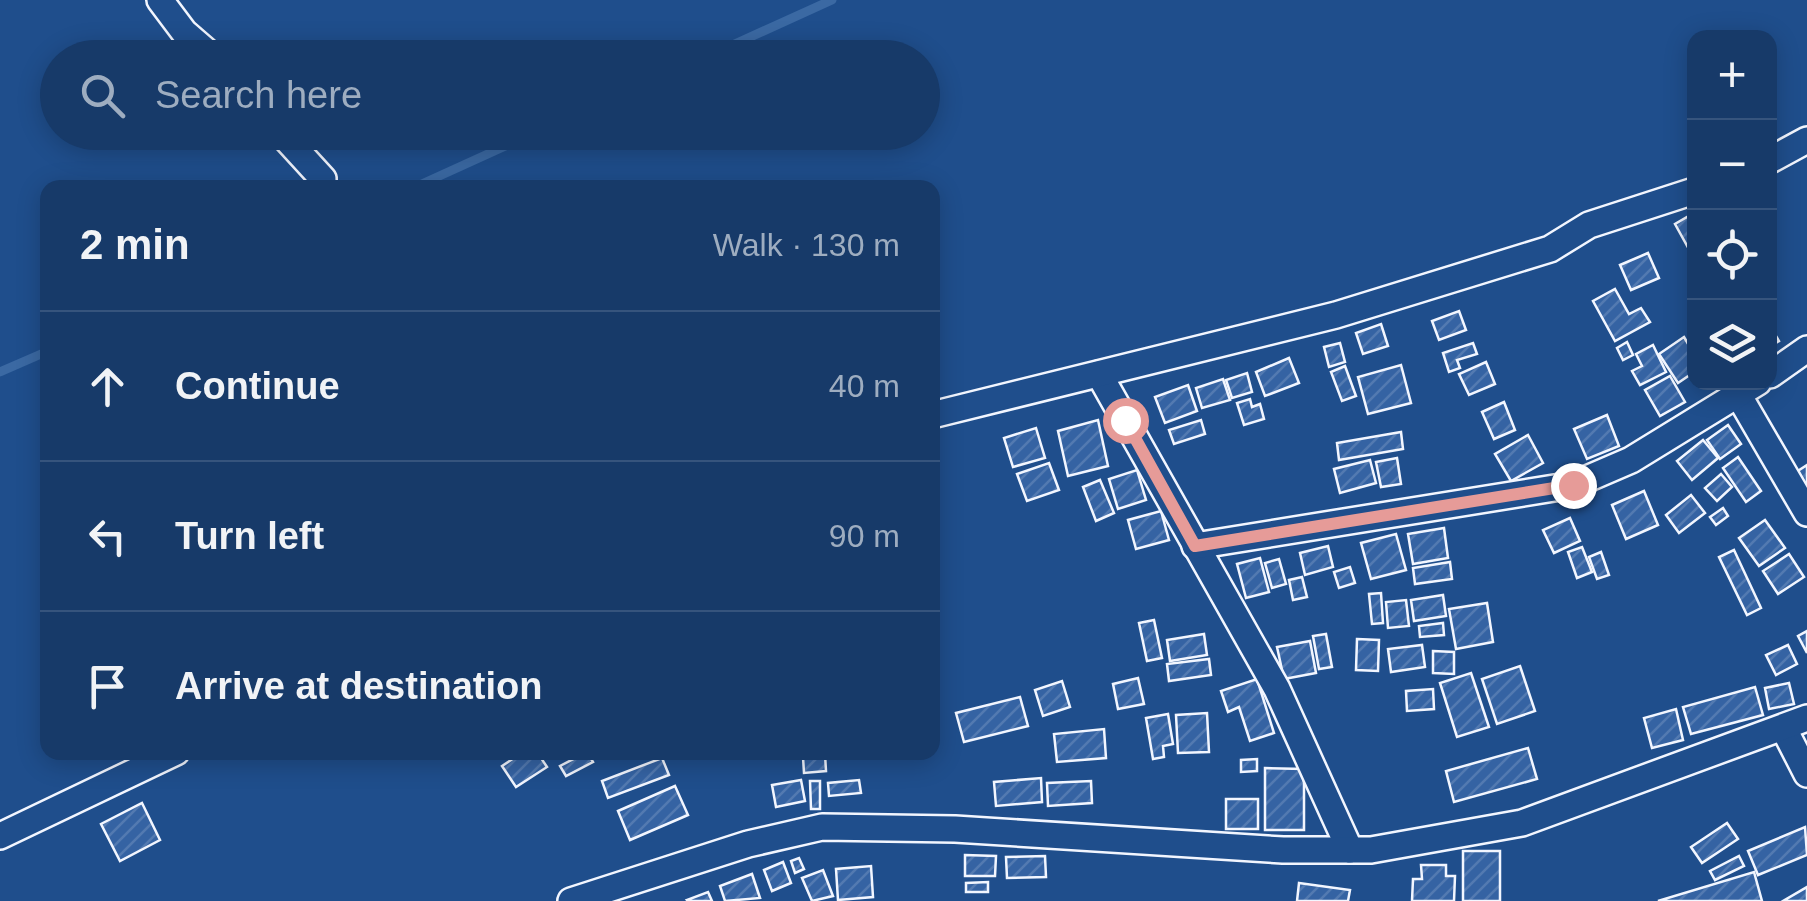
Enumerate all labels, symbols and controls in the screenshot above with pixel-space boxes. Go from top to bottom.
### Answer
map controls [1687,30,1777,390]
button: + [1687,30,1777,120]
search box [40,40,940,150]
icon: search [75,68,130,123]
text: Search here [155,74,362,116]
button: − [1687,120,1777,210]
button: locate [1687,210,1777,300]
text: 2 min [80,221,190,268]
text: Walk · 130 m [713,227,900,263]
button: layers [1687,300,1777,390]
icon: ahead [80,359,135,414]
text: Continue [175,365,340,407]
text: 40 m [829,368,900,404]
route start [1103,398,1149,444]
route end [1551,463,1597,509]
icon: left [80,509,135,564]
text: Turn left [175,515,324,557]
text: 90 m [829,518,900,554]
icon: arrive [80,659,135,714]
text: Arrive at destination [175,665,542,707]

